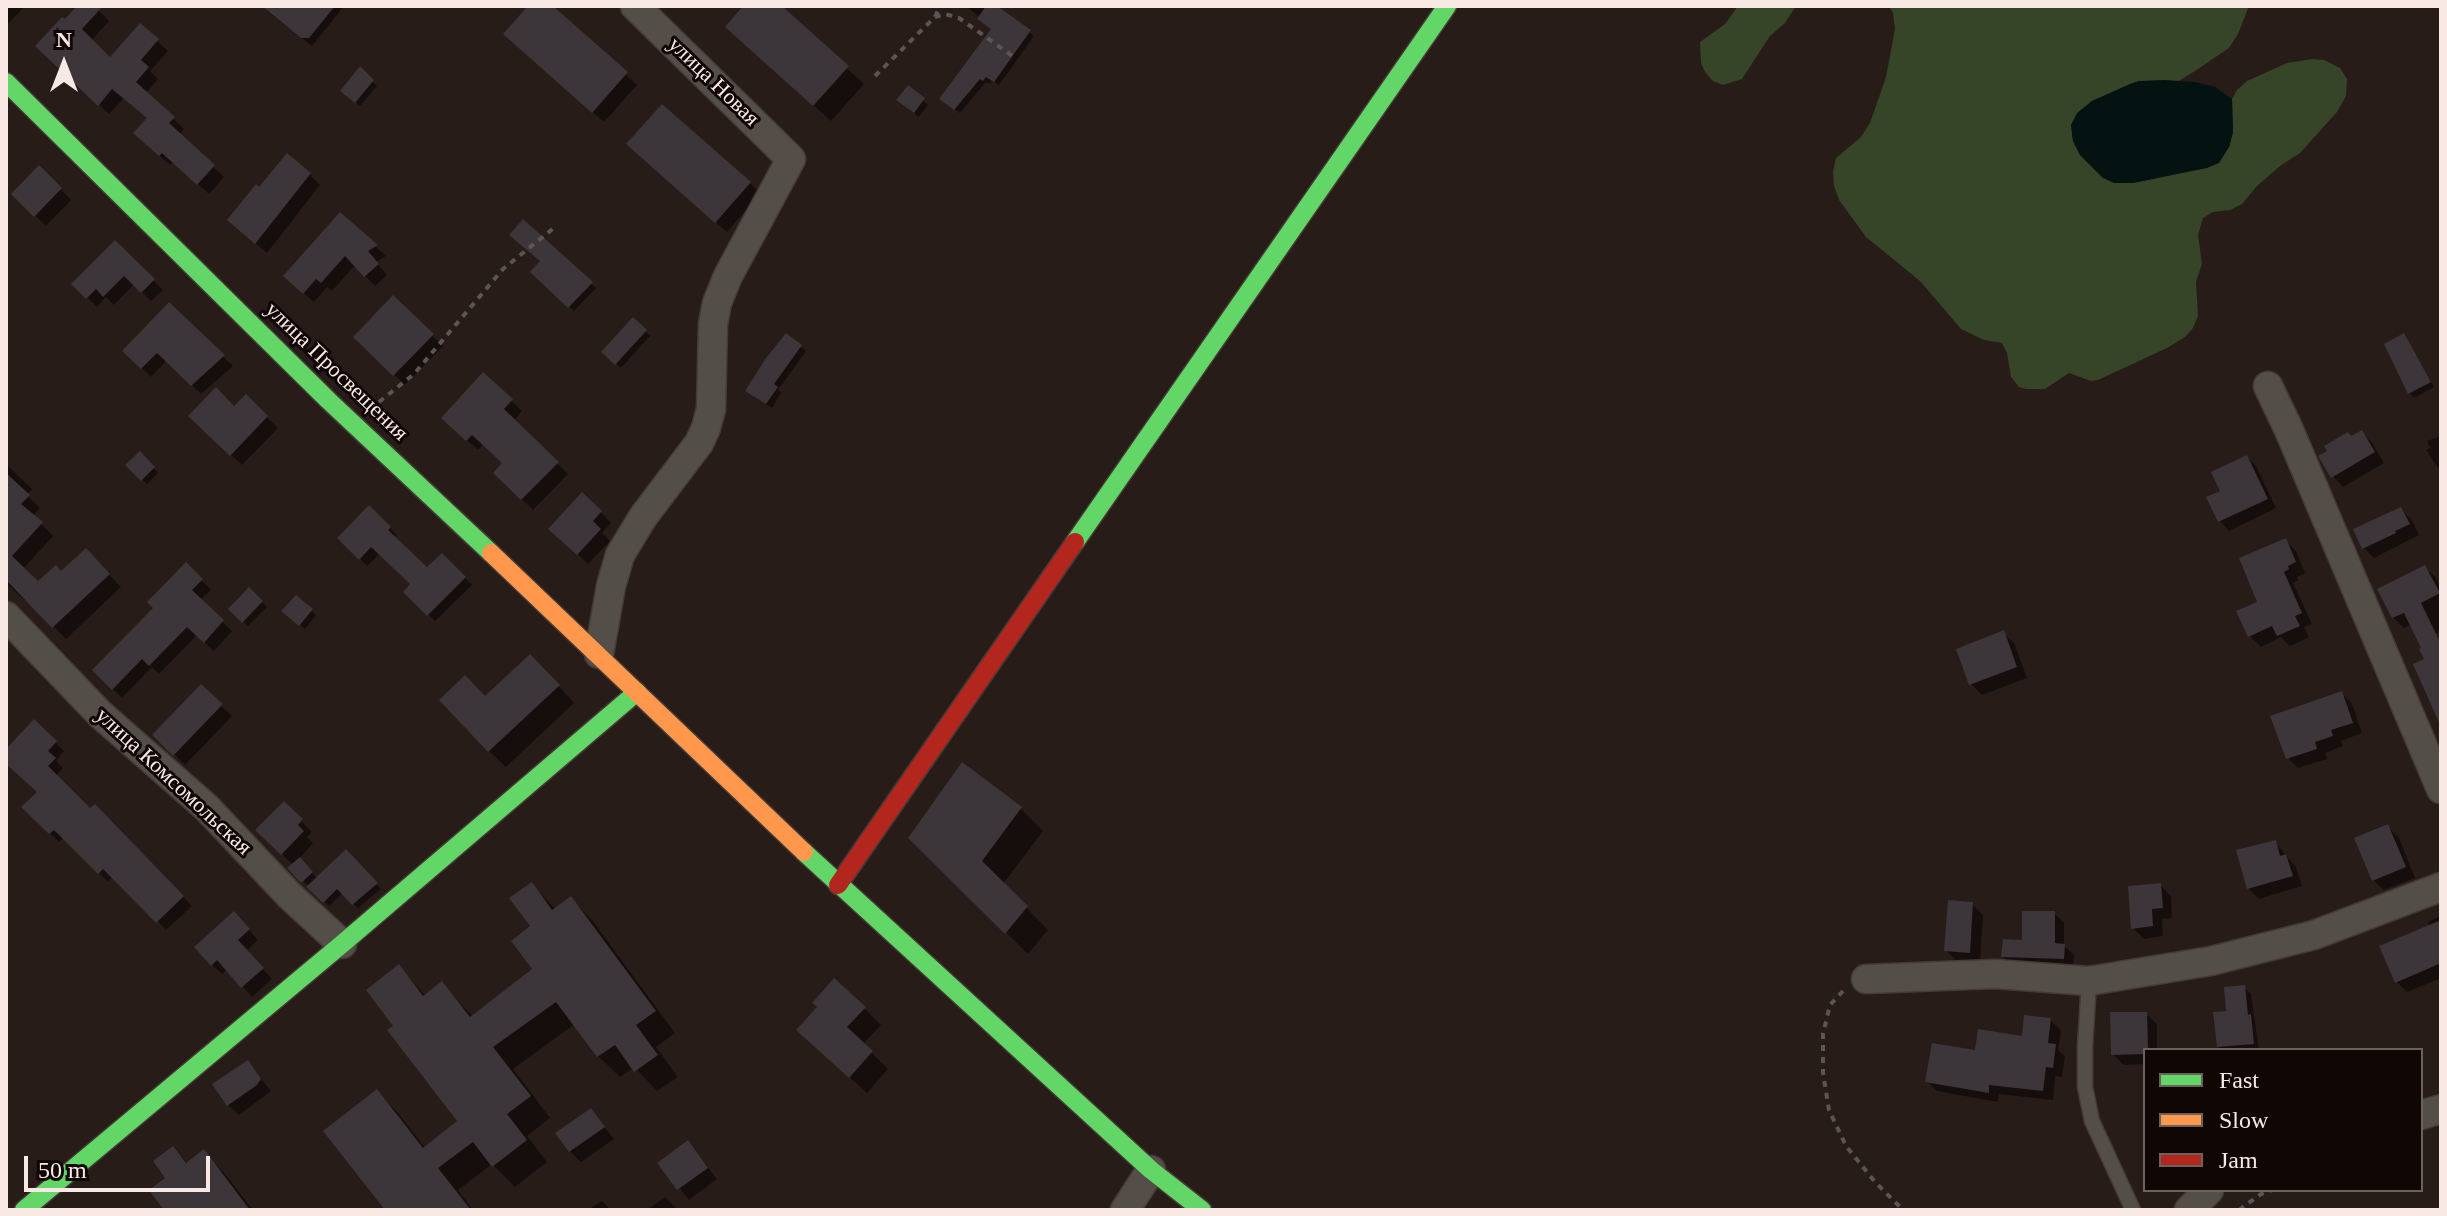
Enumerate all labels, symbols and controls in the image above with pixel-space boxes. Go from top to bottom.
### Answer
north arrow [24,24,104,104]
text: N [56,27,72,52]
street label: улица Новая [662,32,764,132]
street label: улица Просвещения [259,297,413,447]
street label: улица Комсомольская [89,703,257,861]
legend [2143,1048,2423,1192]
text: Fast [2219,1067,2259,1093]
text: Slow [2219,1107,2268,1133]
scale bar [28,1140,214,1190]
text: Jam [2219,1147,2258,1173]
text: 50 m [38,1157,87,1183]

